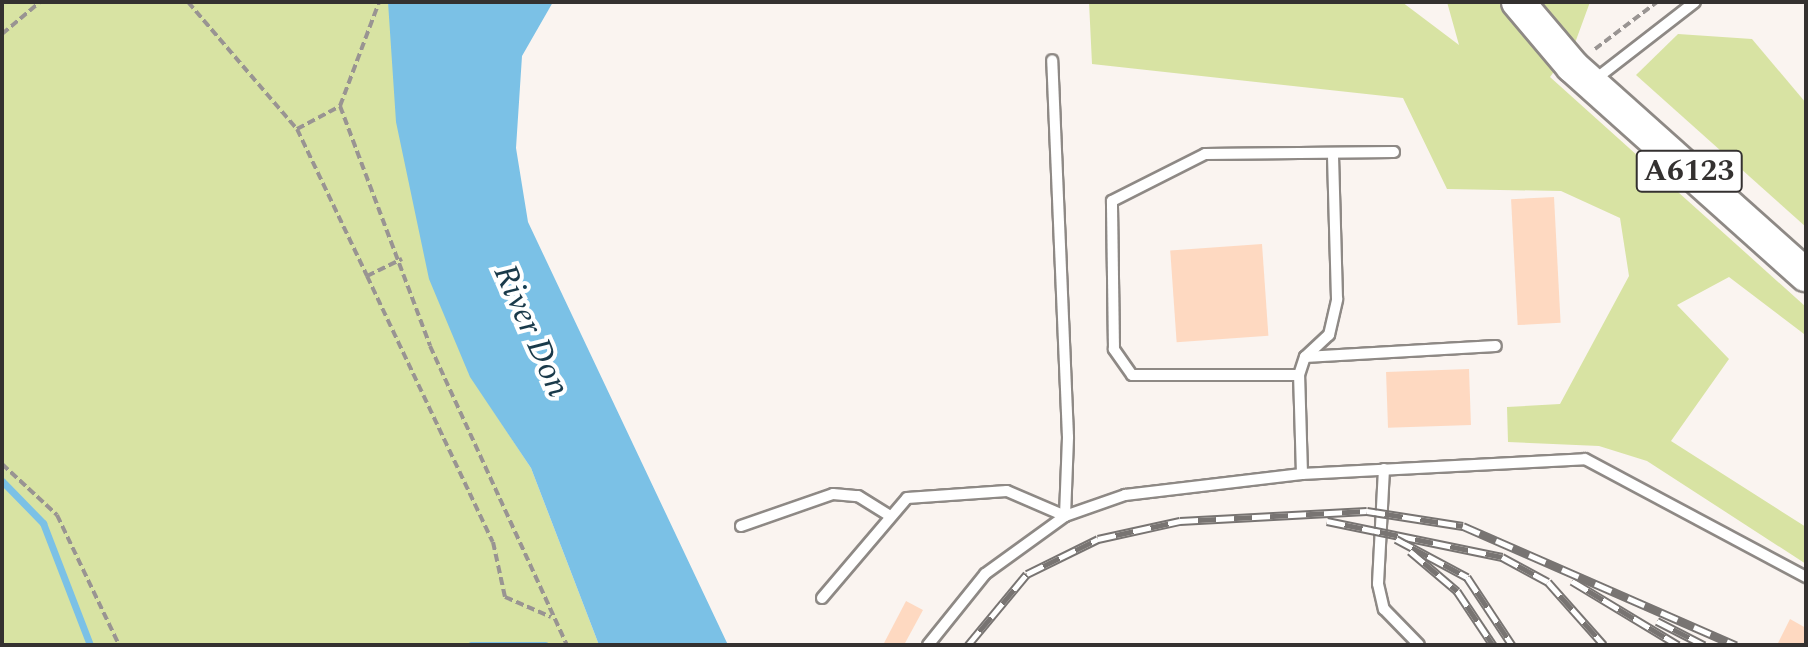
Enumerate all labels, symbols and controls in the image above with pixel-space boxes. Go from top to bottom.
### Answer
road number: A6123 [1635,145,1743,197]
water label: River Don [484,258,578,404]

